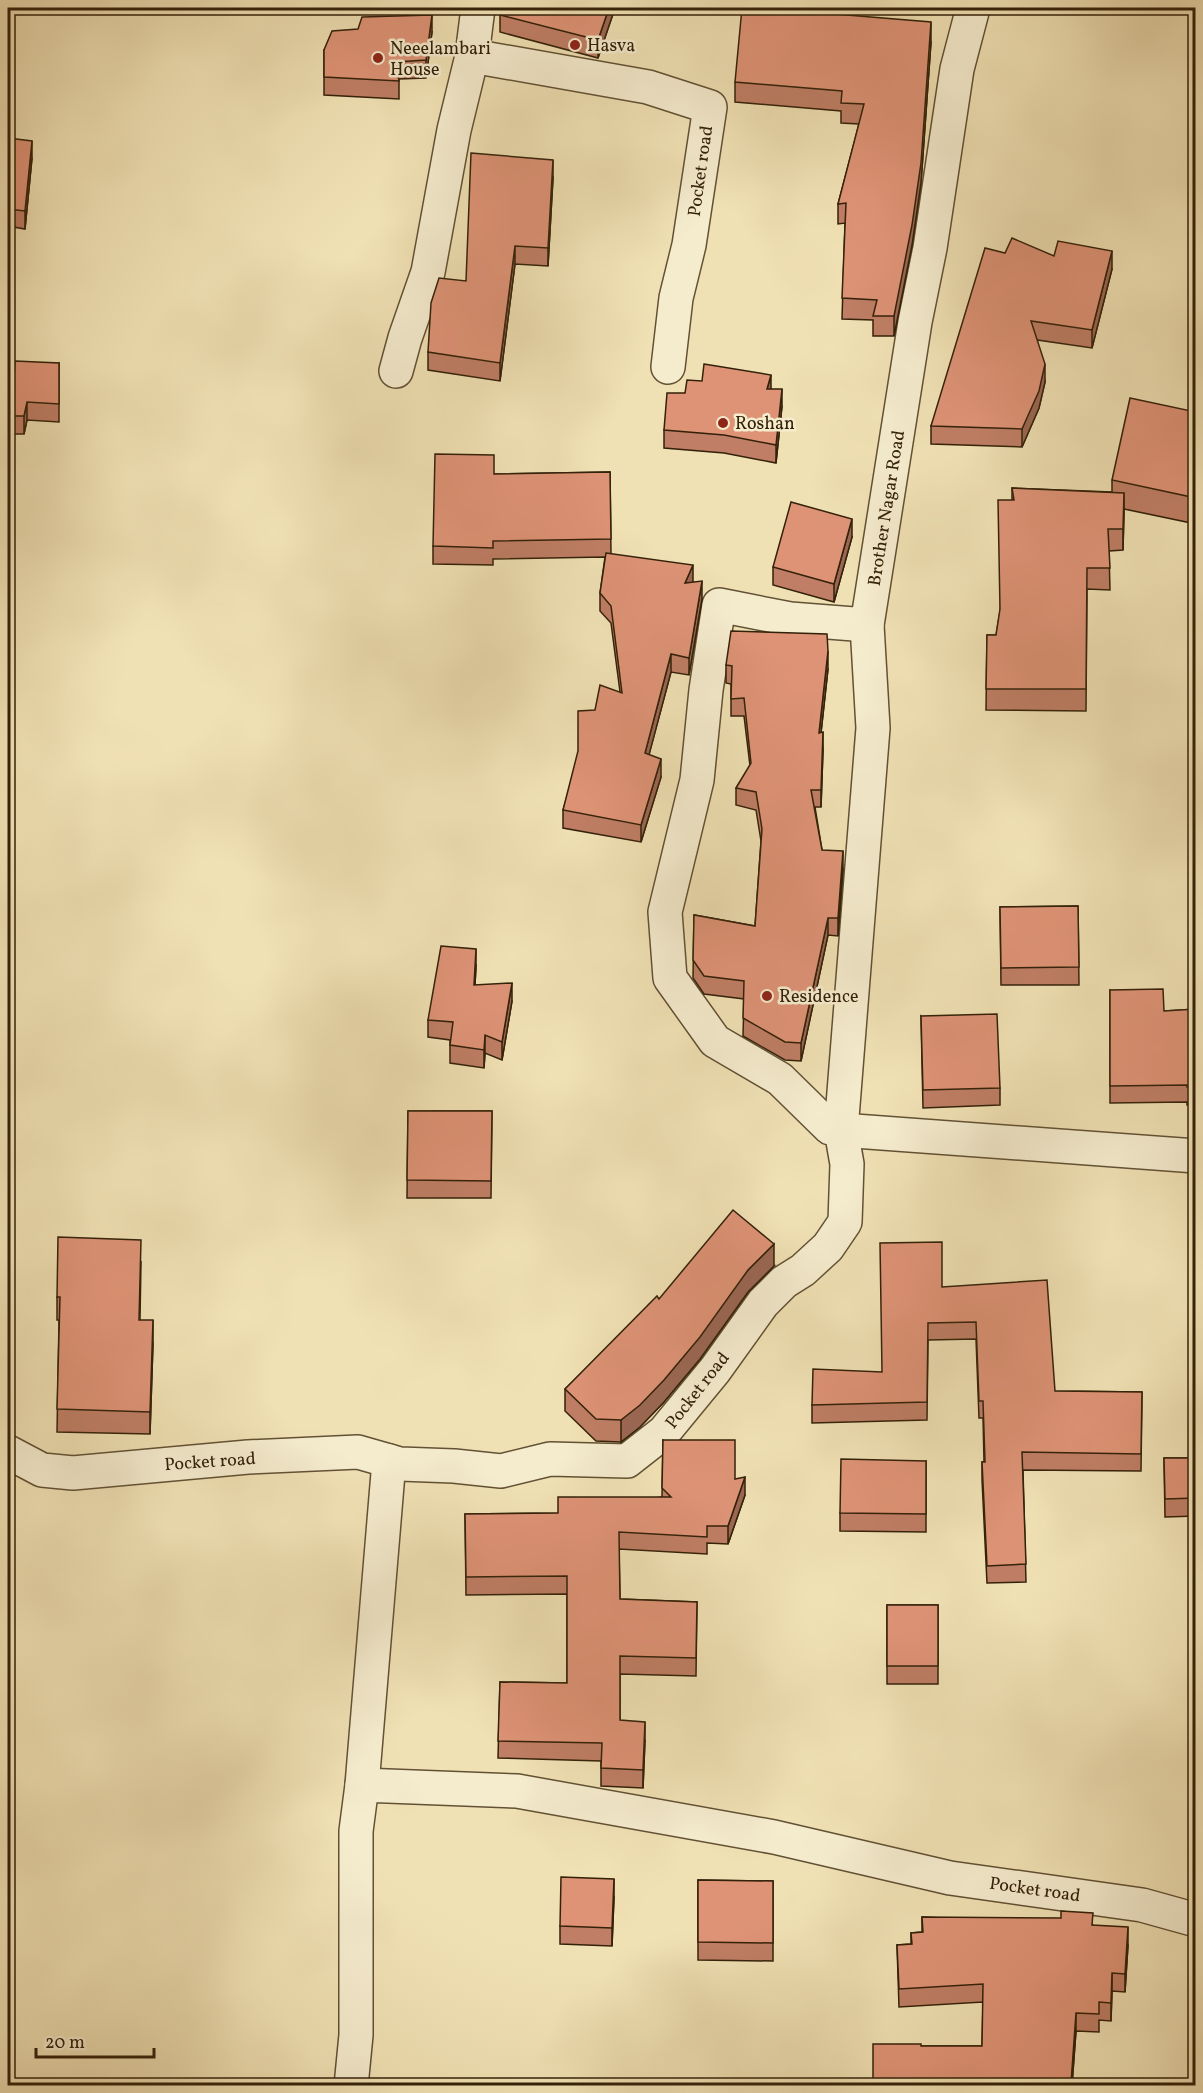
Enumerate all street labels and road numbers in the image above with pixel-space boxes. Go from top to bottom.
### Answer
street label: Pocket road [683,124,720,218]
street label: Brother Nagar Road [863,429,912,588]
street label: Pocket road [660,1347,736,1435]
street label: Pocket road [164,1447,257,1478]
street label: Pocket road [988,1872,1082,1909]

